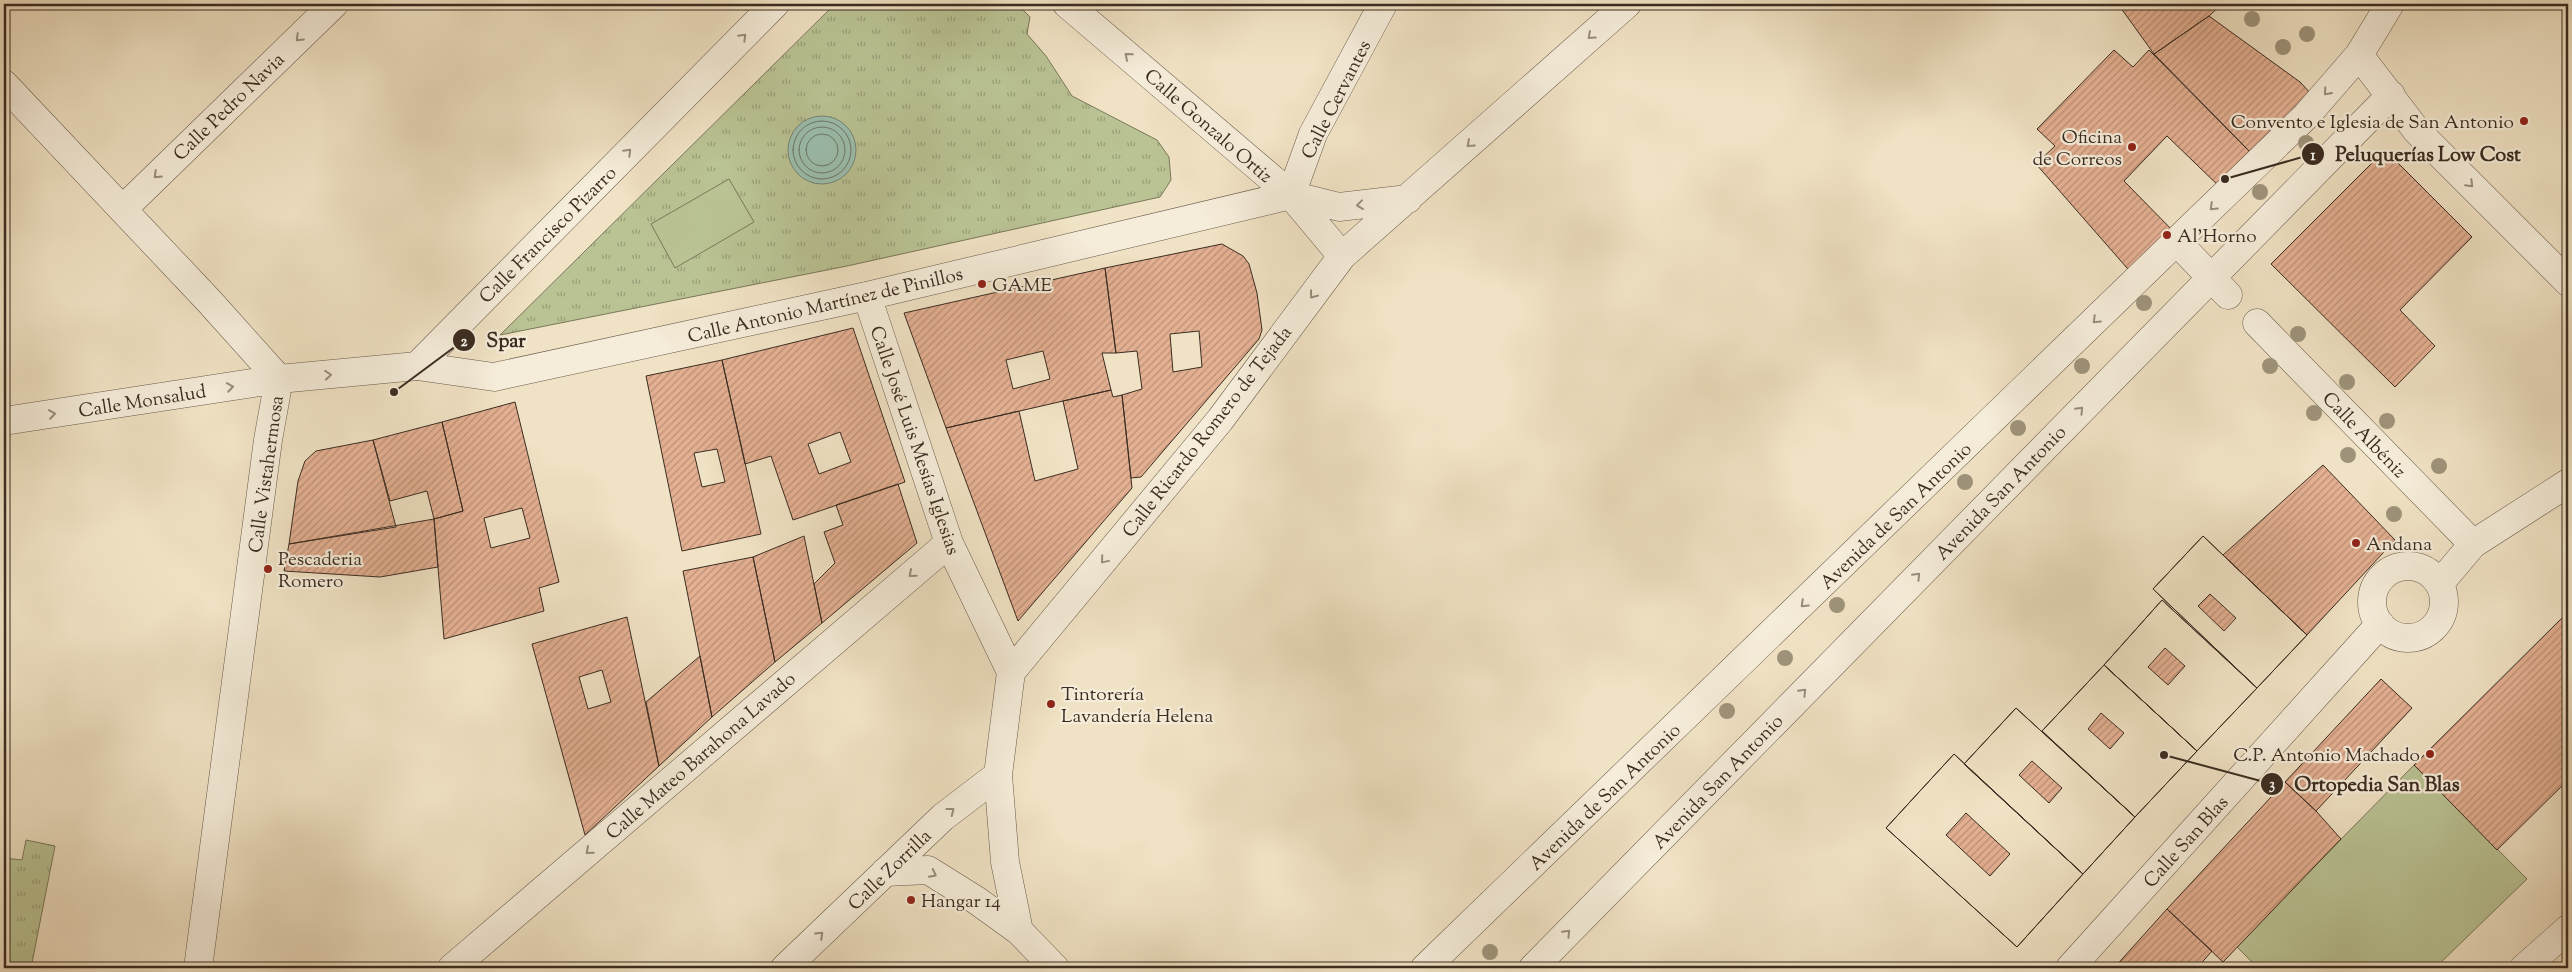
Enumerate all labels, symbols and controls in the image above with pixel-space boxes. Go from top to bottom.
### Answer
one-way arrow [1588,30,1597,39]
one-way arrow [296,32,305,41]
one-way arrow [737,33,746,42]
street label: Calle Cervantes [1296,36,1379,164]
street label: Calle Pedro Navia [168,47,292,168]
one-way arrow [1125,53,1134,62]
street label: Calle Gonzalo Ortiz [1137,63,1277,190]
one-way arrow [2324,86,2333,95]
place label: Convento e Iglesia de San Antonio [2231,110,2514,137]
marker: Convento e Iglesia de San Antonio [2518,115,2530,127]
place label: Oficina de Correos [2032,125,2122,174]
callout: Peluquerías Low Cost [2300,137,2531,172]
one-way arrow [1466,138,1475,147]
marker: Oficina de Correos [2126,141,2138,153]
text: Peluquerías Low Cost [2335,142,2521,171]
text: 1 [2310,146,2316,167]
one-way arrow [623,149,632,158]
street label: Calle Francisco Pizarro [474,161,624,311]
one-way arrow [154,169,163,178]
one-way arrow [2464,178,2473,187]
one-way arrow [1356,199,1364,210]
one-way arrow [2209,201,2218,210]
place label: Al'Horno [2177,224,2257,251]
marker: Al'Horno [2161,229,2173,241]
street label: Calle Antonio Martínez de Pinillos [685,262,966,351]
place label: GAME [992,273,1052,300]
marker: GAME [976,278,988,290]
one-way arrow [1310,289,1319,299]
one-way arrow [2093,314,2102,323]
street label: Calle Ricardo Romero de Tejada [1117,321,1299,544]
callout: Spar [451,323,535,358]
street label: Calle José Luis Mesías Iglesias [862,323,966,559]
text: Spar [486,328,526,357]
text: 2 [460,332,468,353]
one-way arrow [324,370,332,381]
street label: Calle Monsalud [77,379,208,426]
one-way arrow [226,382,234,393]
street label: Calle Albéniz [2315,386,2411,485]
street label: Calle Vistahermosa [243,394,292,555]
one-way arrow [2074,407,2083,416]
one-way arrow [48,409,56,419]
street label: Avenida San Antonio [1930,420,2073,567]
street label: Avenida de San Antonio [1815,437,1979,597]
place label: Andana [2366,532,2432,559]
marker: Andana [2350,537,2362,549]
place label: Pescaderia Romero [278,547,362,596]
one-way arrow [1101,554,1109,563]
marker: Pescaderia Romero [262,563,274,575]
one-way arrow [908,568,917,577]
one-way arrow [1911,573,1920,582]
one-way arrow [1800,598,1809,607]
street label: Calle Mateo Barahona Lavado [601,667,803,847]
place label: Tintorería Lavandería Helena [1061,682,1213,731]
one-way arrow [1798,689,1807,698]
marker: Tintorería Lavandería Helena [1045,698,1057,710]
street label: Avenida San Antonio [1647,709,1790,856]
street label: Avenida de San Antonio [1524,718,1688,878]
place label: C.P. Antonio Machado [2233,743,2420,770]
marker: C.P. Antonio Machado [2424,748,2436,760]
callout: Ortopedia San Blas [2259,767,2470,802]
text: Ortopedia San Blas [2294,772,2460,801]
text: 3 [2269,775,2275,796]
street label: Calle San Blas [2138,791,2236,895]
one-way arrow [945,808,954,817]
street label: Calle Zorrilla [843,824,939,918]
one-way arrow [586,845,595,853]
one-way arrow [928,868,937,878]
place label: Hangar 14 [921,889,1001,916]
marker: Hangar 14 [905,894,917,906]
one-way arrow [1561,930,1570,939]
one-way arrow [814,932,823,941]

